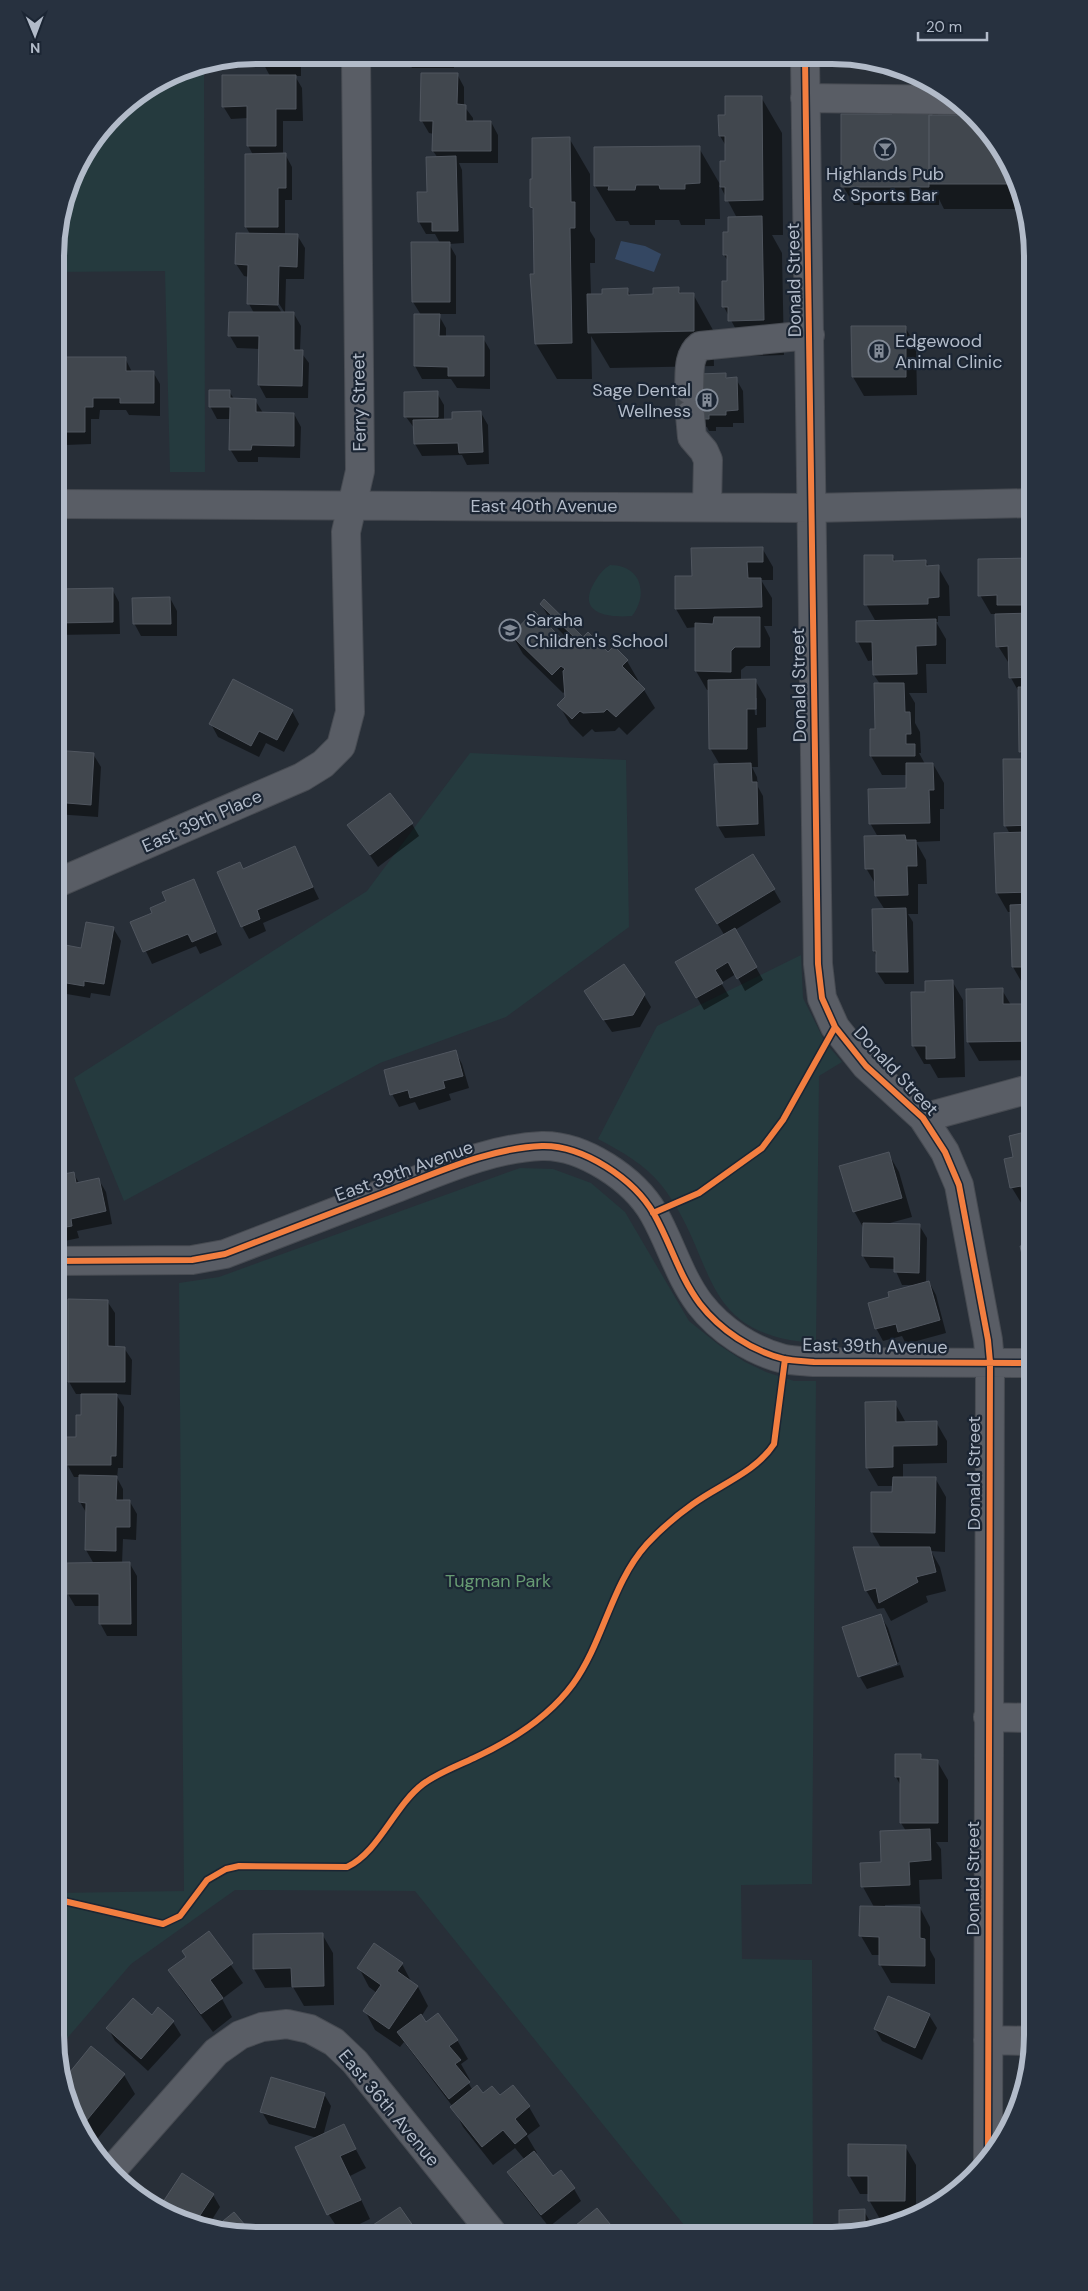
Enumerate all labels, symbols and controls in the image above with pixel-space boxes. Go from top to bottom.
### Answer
north arrow [10,10,60,60]
scale bar [918,10,987,42]
text: 20 m [926,17,962,37]
text: N [30,39,40,57]
bar icon: Highlands Pub & Sports Bar [873,137,897,161]
place label: Highlands Pub & Sports Bar [826,162,944,207]
street label: Donald Street [781,223,807,337]
place label: Edgewood Animal Clinic [895,329,1002,374]
building icon: Edgewood Animal Clinic [867,339,891,363]
street label: Ferry Street [346,352,372,452]
place label: Sage Dental Wellness [592,378,691,423]
building icon: Sage Dental Wellness [695,388,719,412]
street label: East 40th Avenue [470,494,618,518]
place label: Saraha Children's School [526,608,668,653]
school or university icon: Saraha Children's School [498,618,522,642]
street label: Donald Street [786,628,812,742]
street label: East 39th Place [138,784,266,858]
street label: Donald Street [848,1021,944,1121]
street label: East 39th Avenue [332,1135,476,1207]
street label: East 39th Avenue [802,1333,948,1359]
street label: Donald Street [962,1416,986,1530]
park label: Tugman Park [445,1569,551,1593]
street label: Donald Street [961,1821,985,1935]
street label: East 36th Avenue [333,2044,445,2172]

